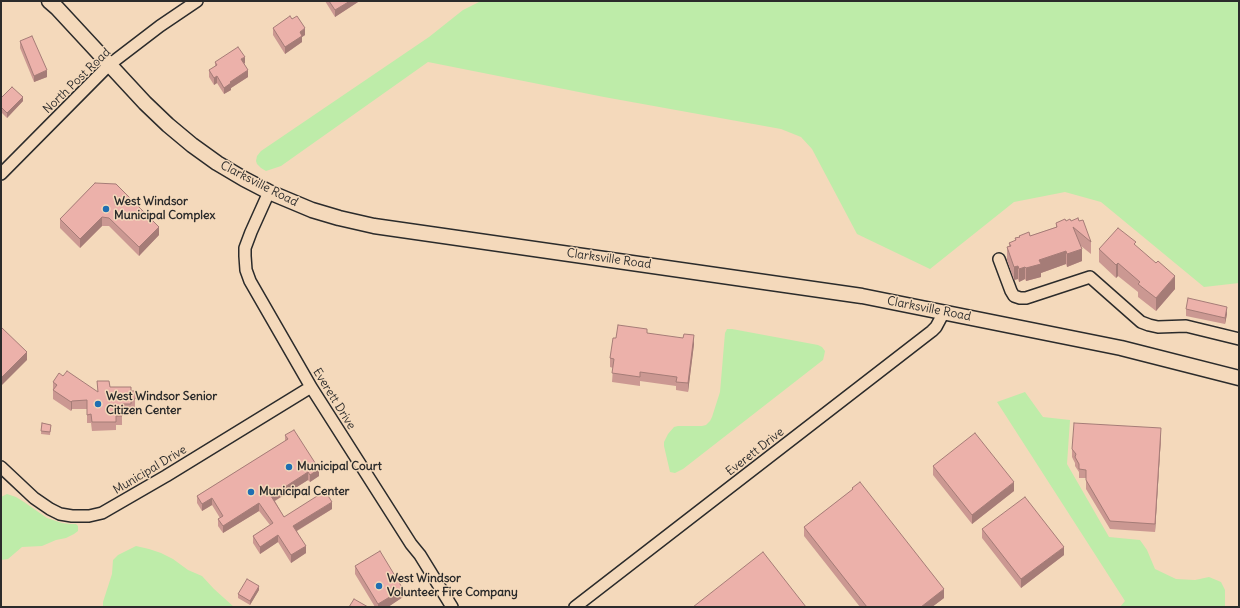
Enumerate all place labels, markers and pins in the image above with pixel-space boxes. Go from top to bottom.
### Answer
place label: West Windsor Municipal Complex [114,195,215,223]
marker: West Windsor Municipal Complex [101,204,111,214]
place label: West Windsor Senior Citizen Center [106,390,217,418]
marker: West Windsor Senior Citizen Center [93,399,103,409]
place label: Municipal Court [297,460,382,474]
marker: Municipal Court [284,462,294,472]
place label: Municipal Center [259,485,350,499]
marker: Municipal Center [246,487,256,497]
place label: West Windsor Volunteer Fire Company [387,572,518,600]
marker: West Windsor Volunteer Fire Company [374,581,384,591]

